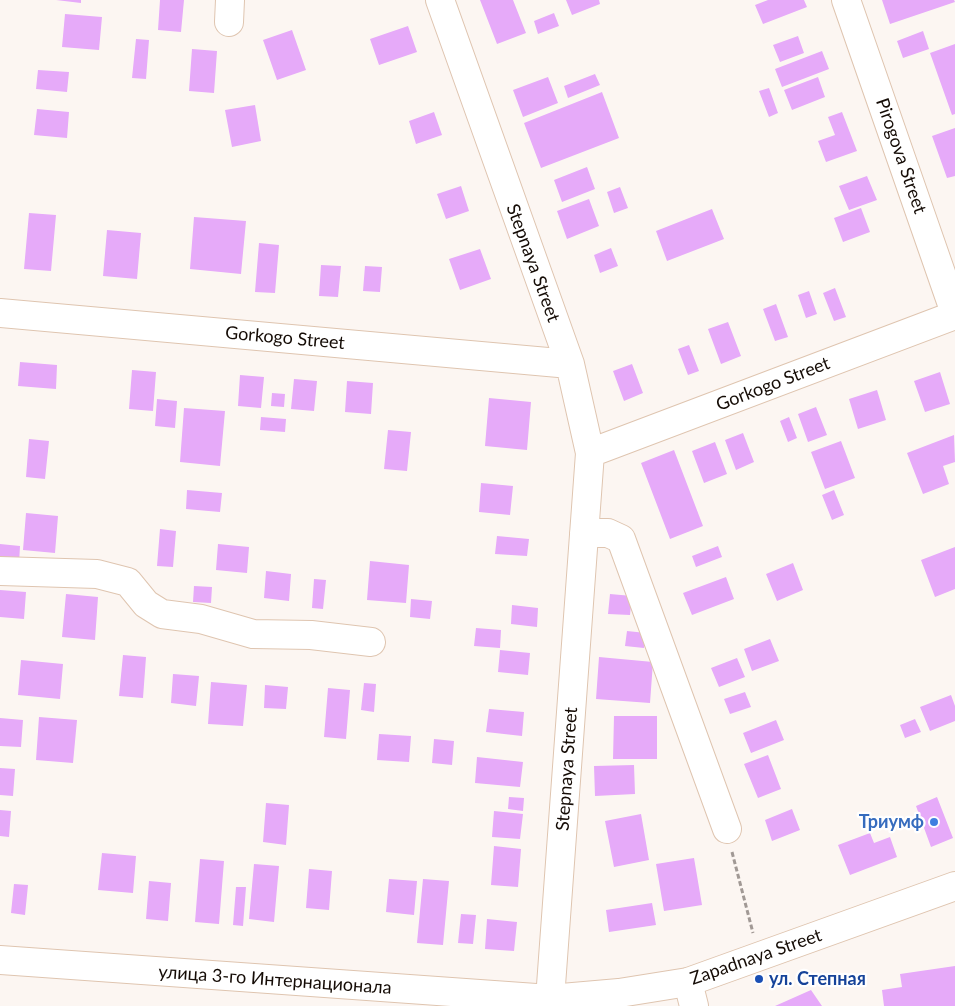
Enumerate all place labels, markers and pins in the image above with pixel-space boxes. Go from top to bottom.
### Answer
place label: Триумф [859,811,924,833]
marker: Триумф [928,816,940,828]
place label: ул. Степная [769,968,866,990]
marker: ул. Степная [753,973,765,985]

